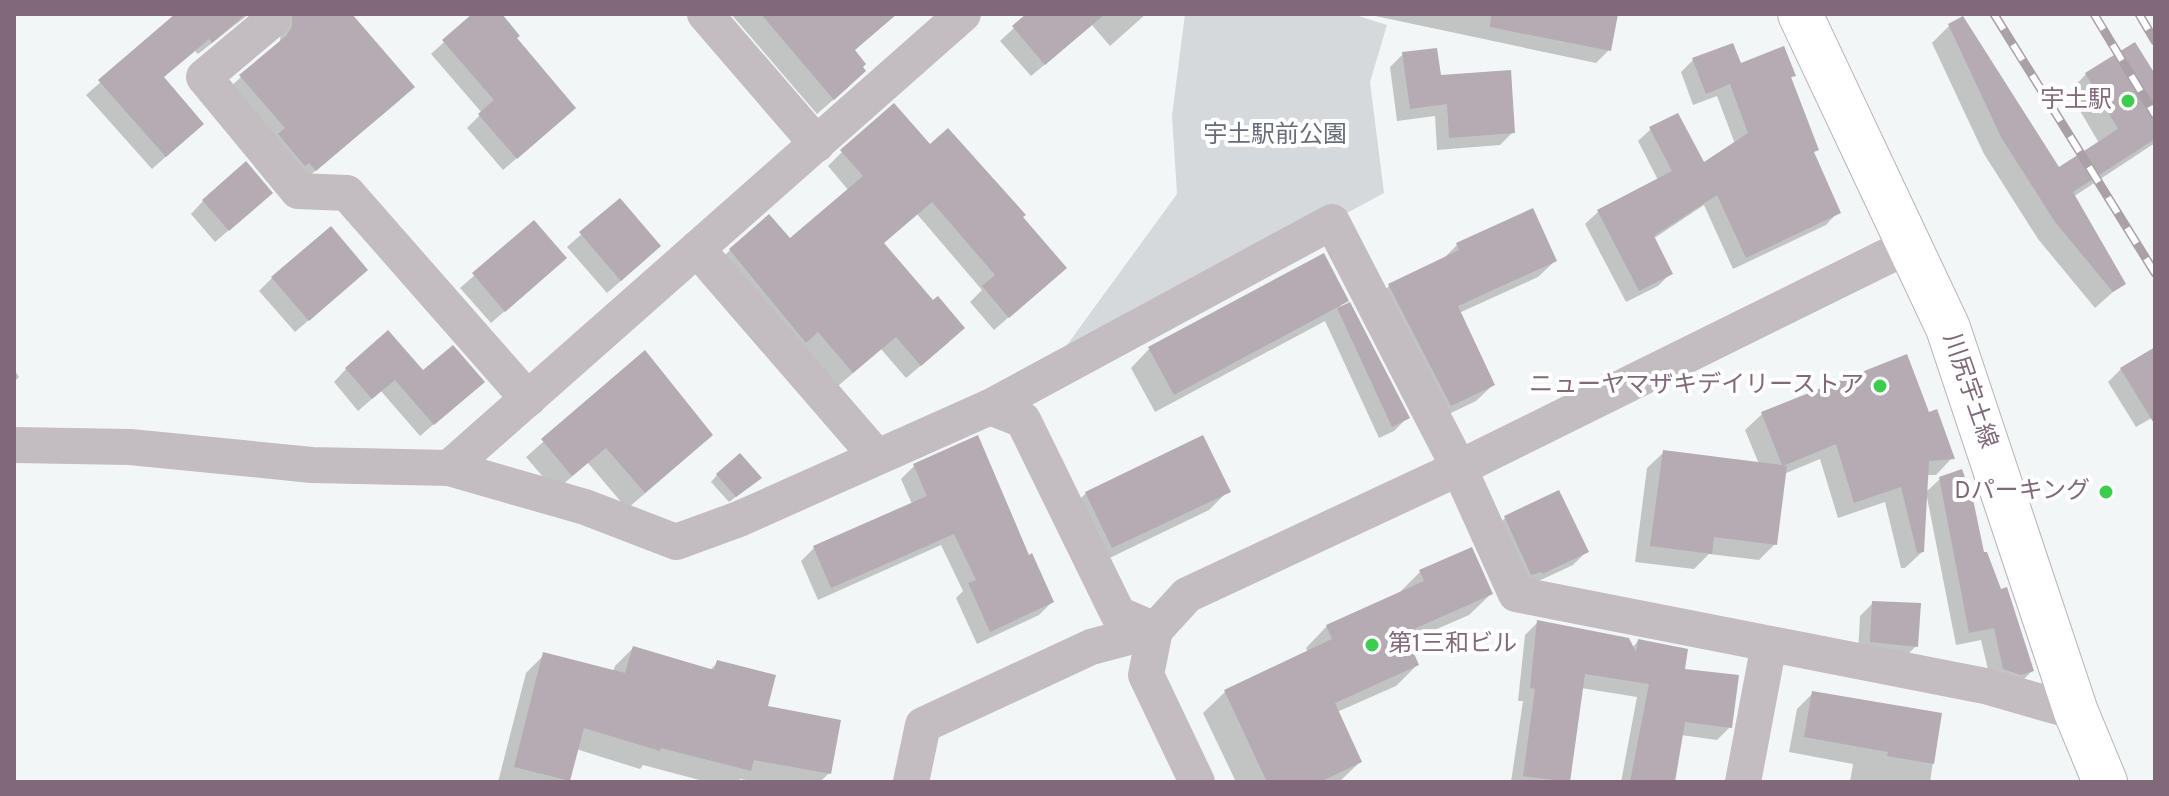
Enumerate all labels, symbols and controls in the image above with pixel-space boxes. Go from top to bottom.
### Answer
place label: 宇土駅 [2040,86,2112,116]
marker: 宇土駅 [2119,92,2137,110]
park label: 宇土駅前公園 [1203,121,1347,151]
street label: 川尻宇土線 [1935,329,2003,453]
place label: ニューヤマザキデイリーストア [1529,371,1864,401]
marker: ニューヤマザキデイリーストア [1871,377,1889,395]
place label: Dパーキング [1954,477,2090,507]
marker: Dパーキング [2097,483,2115,501]
place label: 第1三和ビル [1388,630,1517,660]
marker: 第1三和ビル [1363,636,1381,654]

